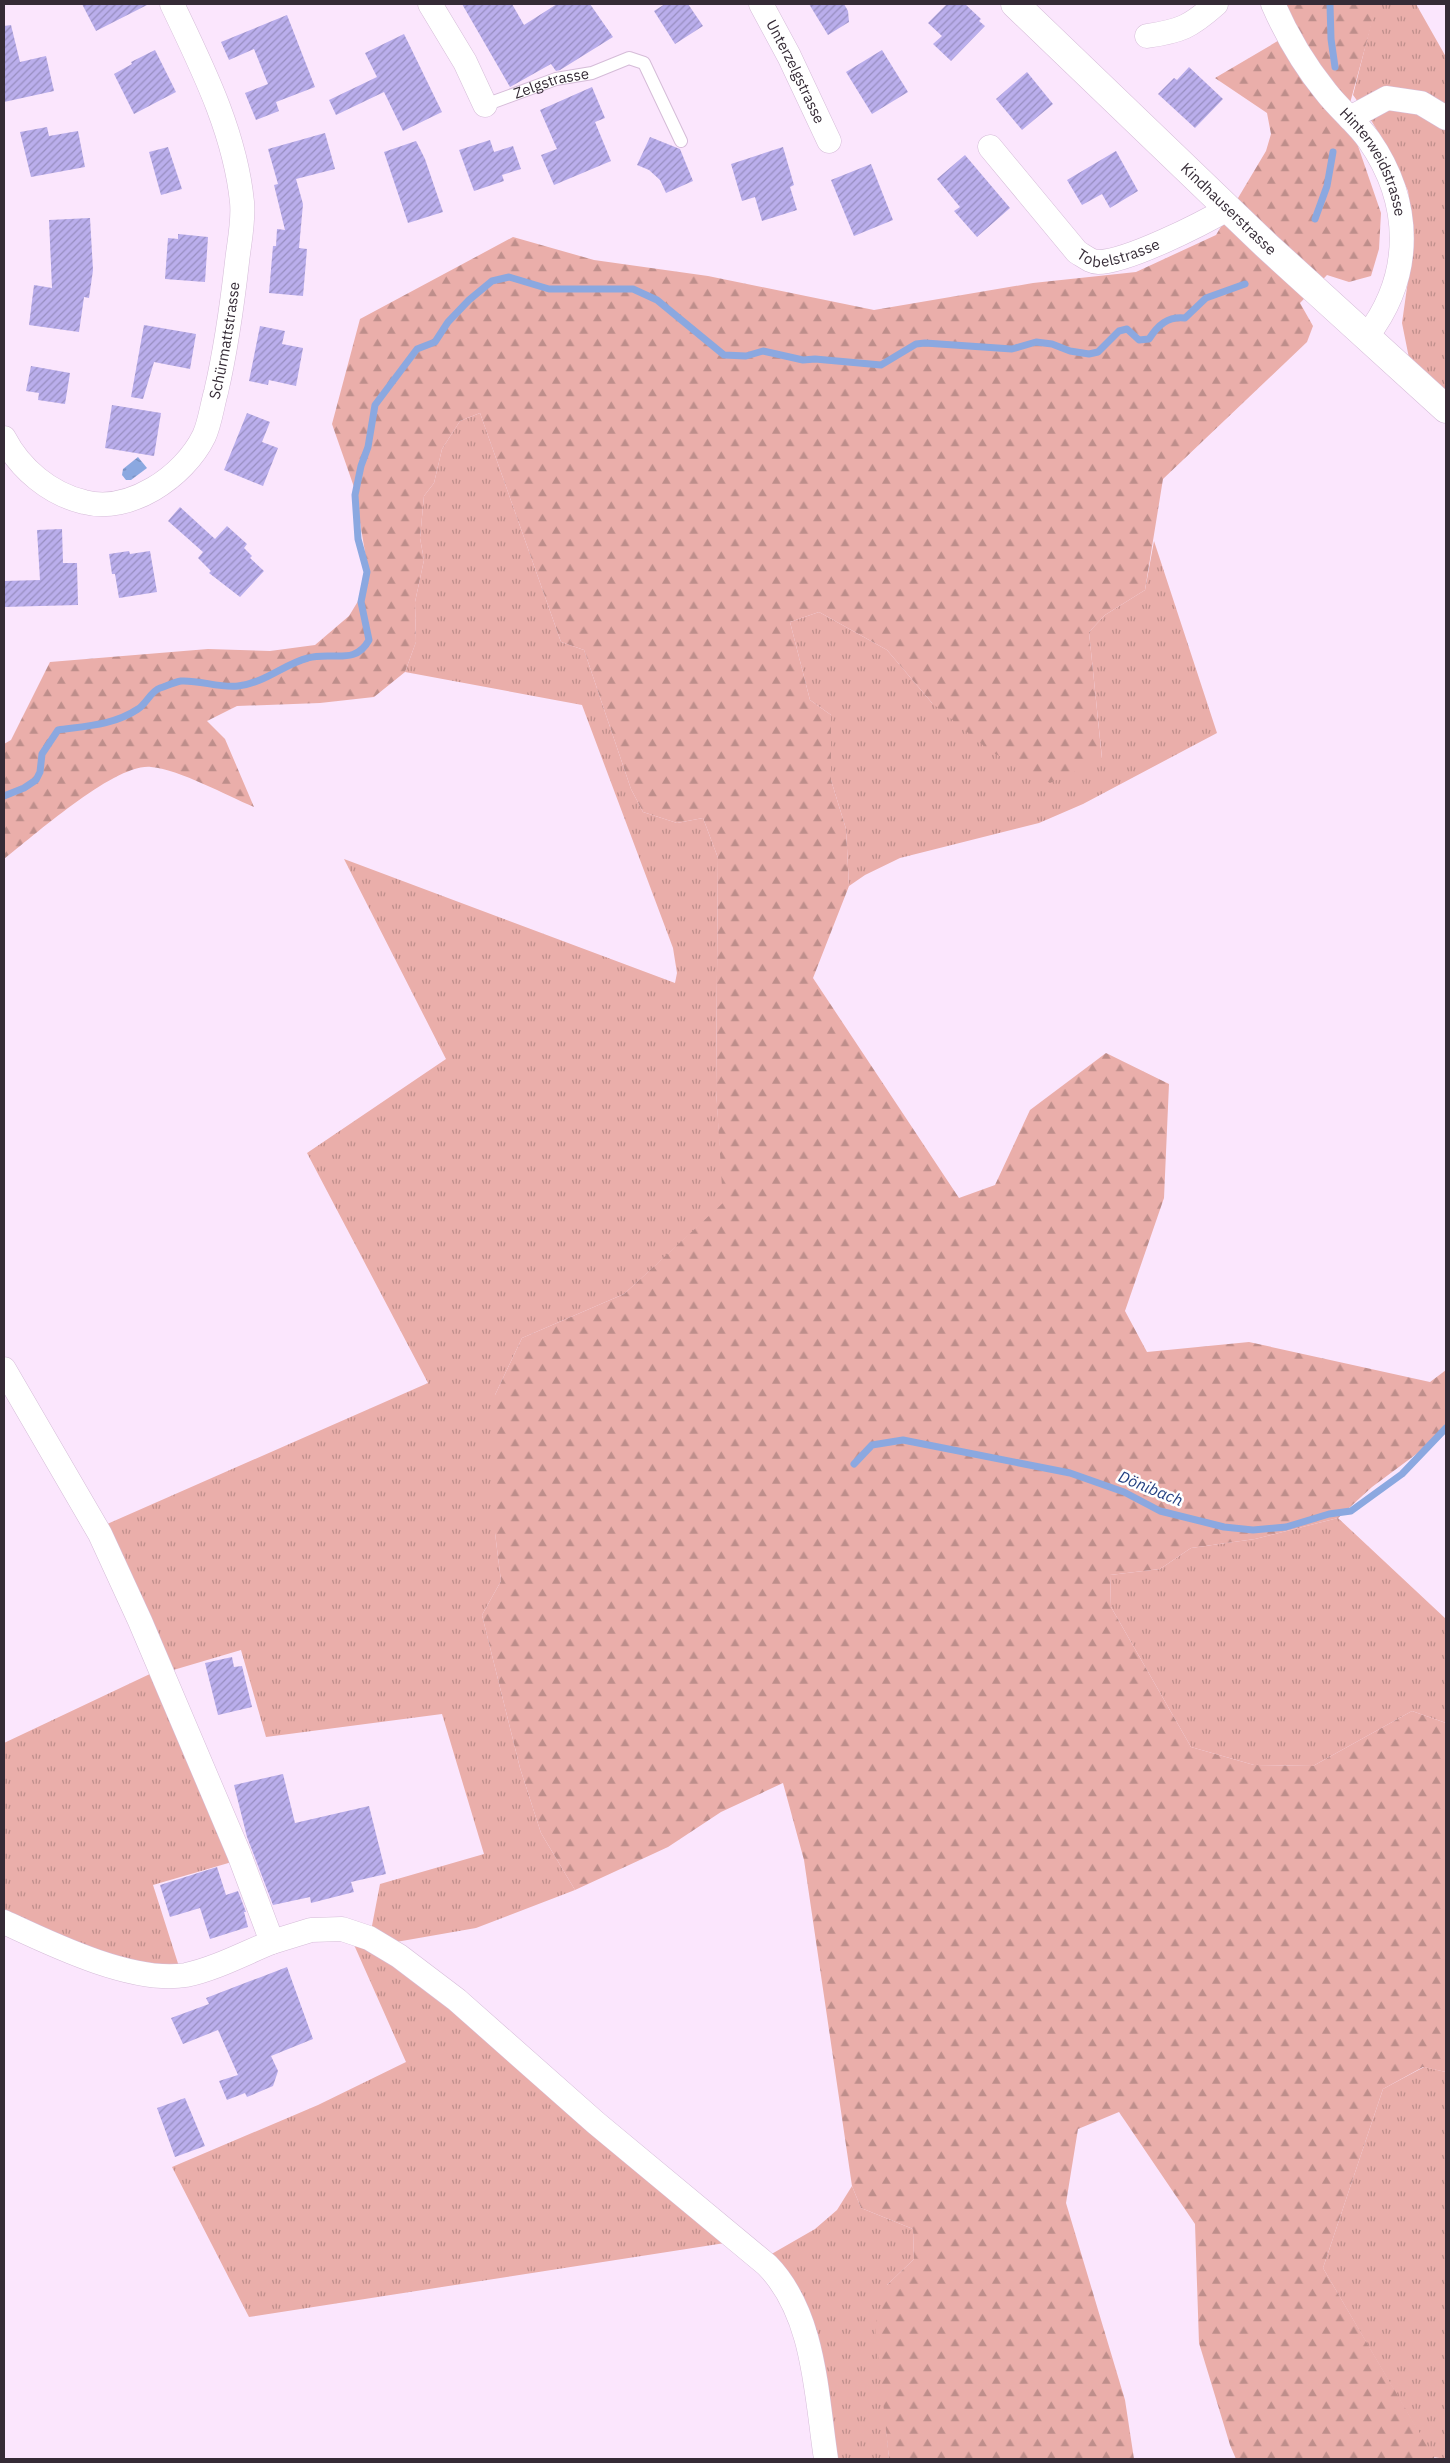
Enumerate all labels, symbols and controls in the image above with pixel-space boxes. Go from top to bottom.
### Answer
street label: Unterzelgstrasse [762,16,829,127]
street label: Zelgstrasse [511,64,590,103]
street label: Hinterweidstrasse [1336,103,1410,218]
street label: Kindhauserstrasse [1177,158,1281,259]
street label: Tobelstrasse [1074,234,1162,271]
street label: Schürmattstrasse [204,281,244,401]
water label: Dönibach [1116,1466,1186,1510]

